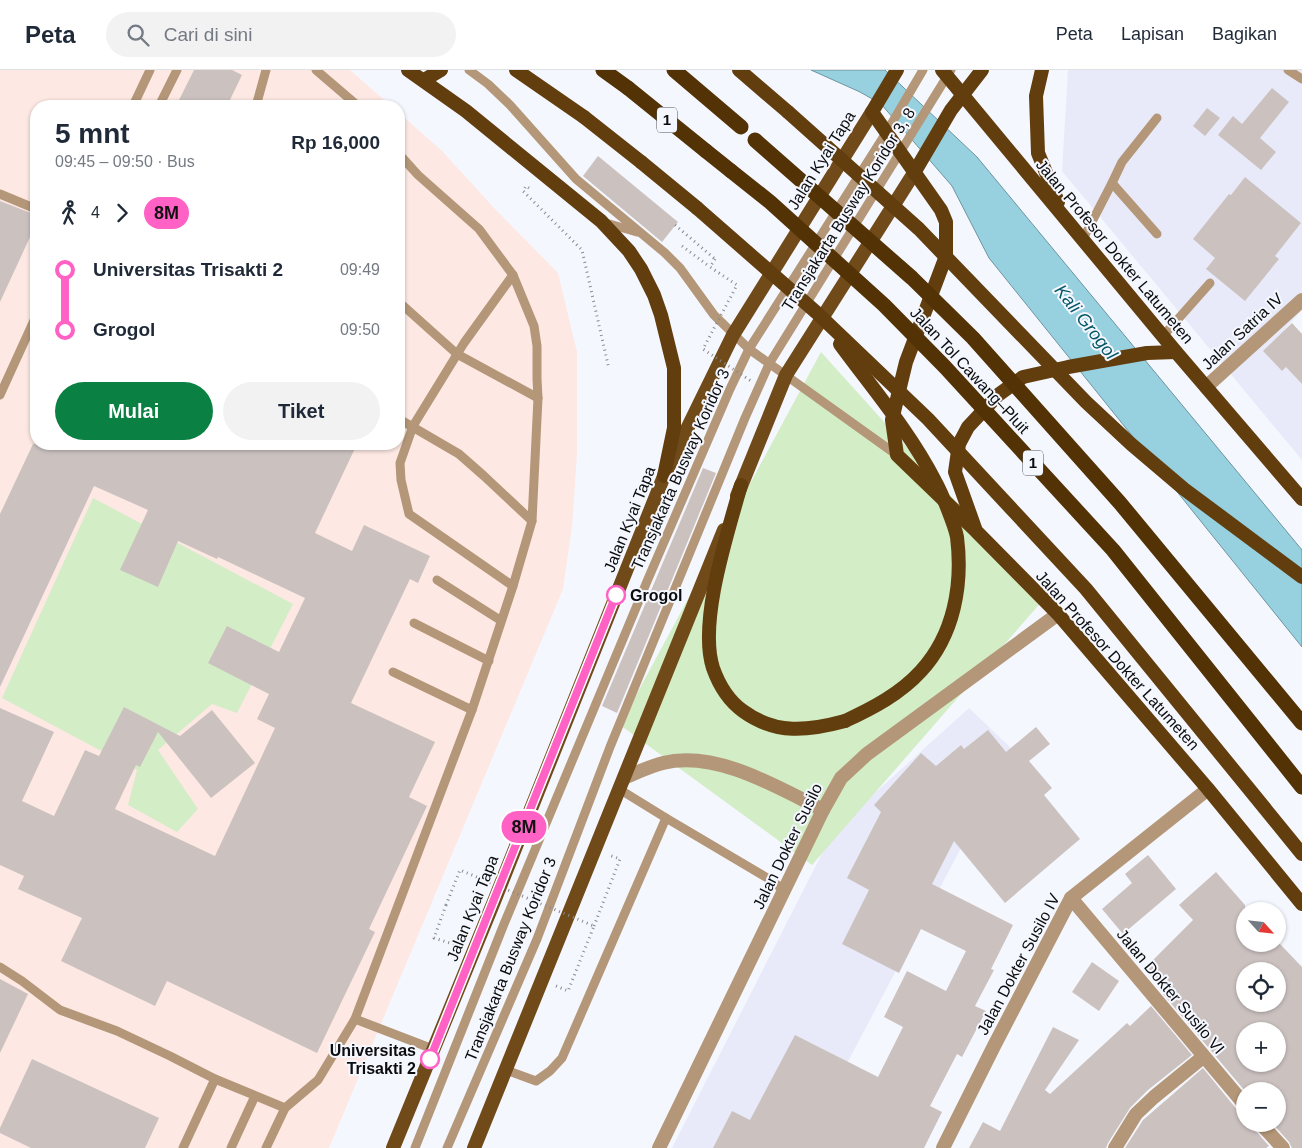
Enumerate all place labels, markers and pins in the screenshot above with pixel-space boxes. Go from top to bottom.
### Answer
marker: Grogol [606,585,626,605]
place label: Grogol [630,587,682,604]
place label: Universitas Trisakti 2 [330,1042,416,1077]
marker: Universitas Trisakti 2 [420,1049,440,1069]

